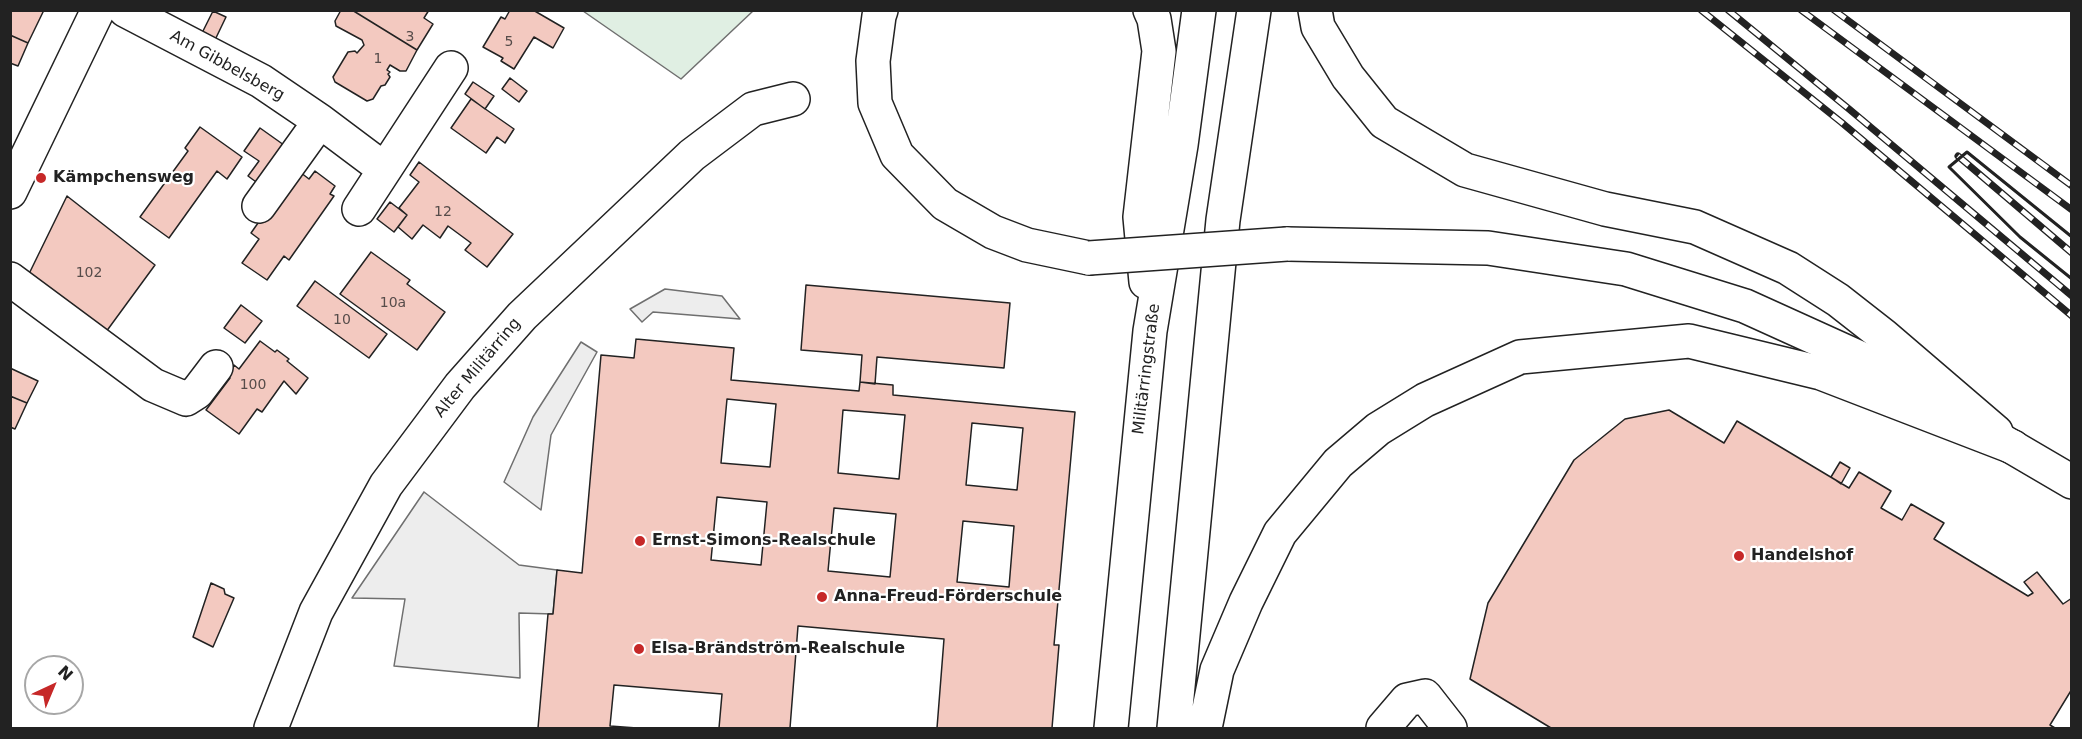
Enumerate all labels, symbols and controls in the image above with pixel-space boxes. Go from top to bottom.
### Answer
street label: Am Gibbelsberg [166,27,288,105]
house number: 3 [406,29,414,45]
house number: 5 [505,34,513,50]
house number: 1 [374,51,382,67]
place label: Kämpchensweg [53,168,194,188]
marker: Kämpchensweg [34,171,48,185]
house number: 12 [434,204,452,220]
house number: 102 [76,265,102,281]
house number: 10a [380,295,406,311]
street label: Militärringstraße [1129,302,1165,436]
house number: 10 [333,312,351,328]
street label: Alter Militärring [431,314,525,422]
house number: 100 [240,377,266,393]
place label: Ernst-Simons-Realschule [652,531,876,551]
marker: Ernst-Simons-Realschule [633,534,647,548]
place label: Handelshof [1751,546,1853,566]
marker: Handelshof [1732,549,1746,563]
place label: Anna-Freud-Förderschule [834,587,1062,607]
marker: Anna-Freud-Förderschule [815,590,829,604]
place label: Elsa-Brändström-Realschule [651,639,905,659]
marker: Elsa-Brändström-Realschule [632,642,646,656]
north arrow [24,655,84,715]
text: N [54,662,77,685]

